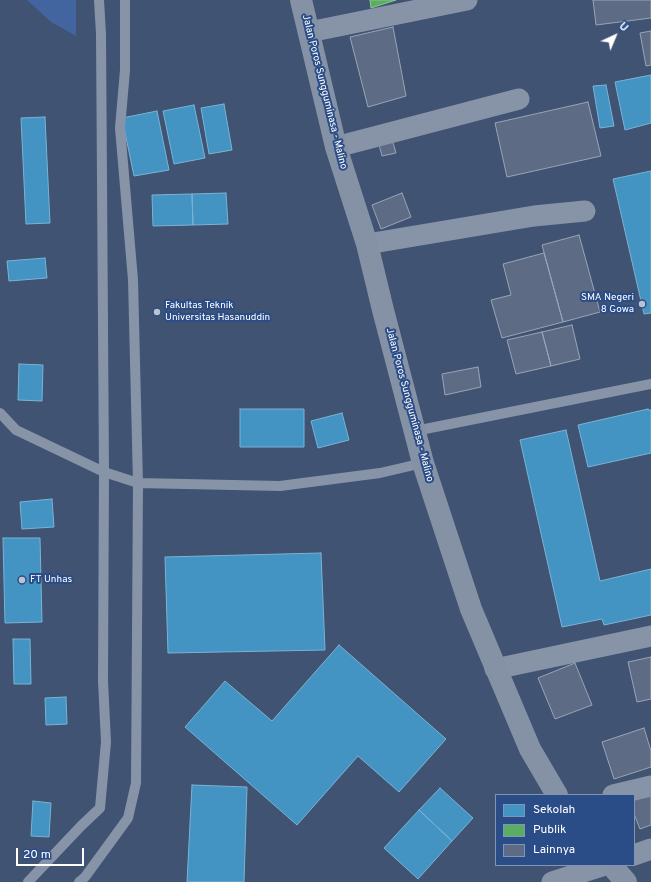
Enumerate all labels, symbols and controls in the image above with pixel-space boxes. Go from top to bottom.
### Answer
street label: Jalan Poros Sungguminasa - Malino [299,13,349,171]
north arrow [595,16,635,56]
text: U [616,20,631,35]
place label: SMA Negeri 8 Gowa [581,292,634,316]
marker: SMA Negeri 8 Gowa [637,299,647,309]
place label: Fakultas Teknik Universitas Hasanuddin [165,300,270,324]
marker: Fakultas Teknik Universitas Hasanuddin [152,307,162,317]
street label: Jalan Poros Sungguminasa - Malino [383,327,435,483]
place label: FT Unhas [30,574,72,586]
marker: FT Unhas [17,575,27,585]
legend [495,794,635,866]
text: Sekolah [533,802,575,818]
text: Publik [533,822,566,838]
scale bar [18,840,86,866]
text: Lainnya [533,842,575,858]
text: 20 m [23,847,51,863]

